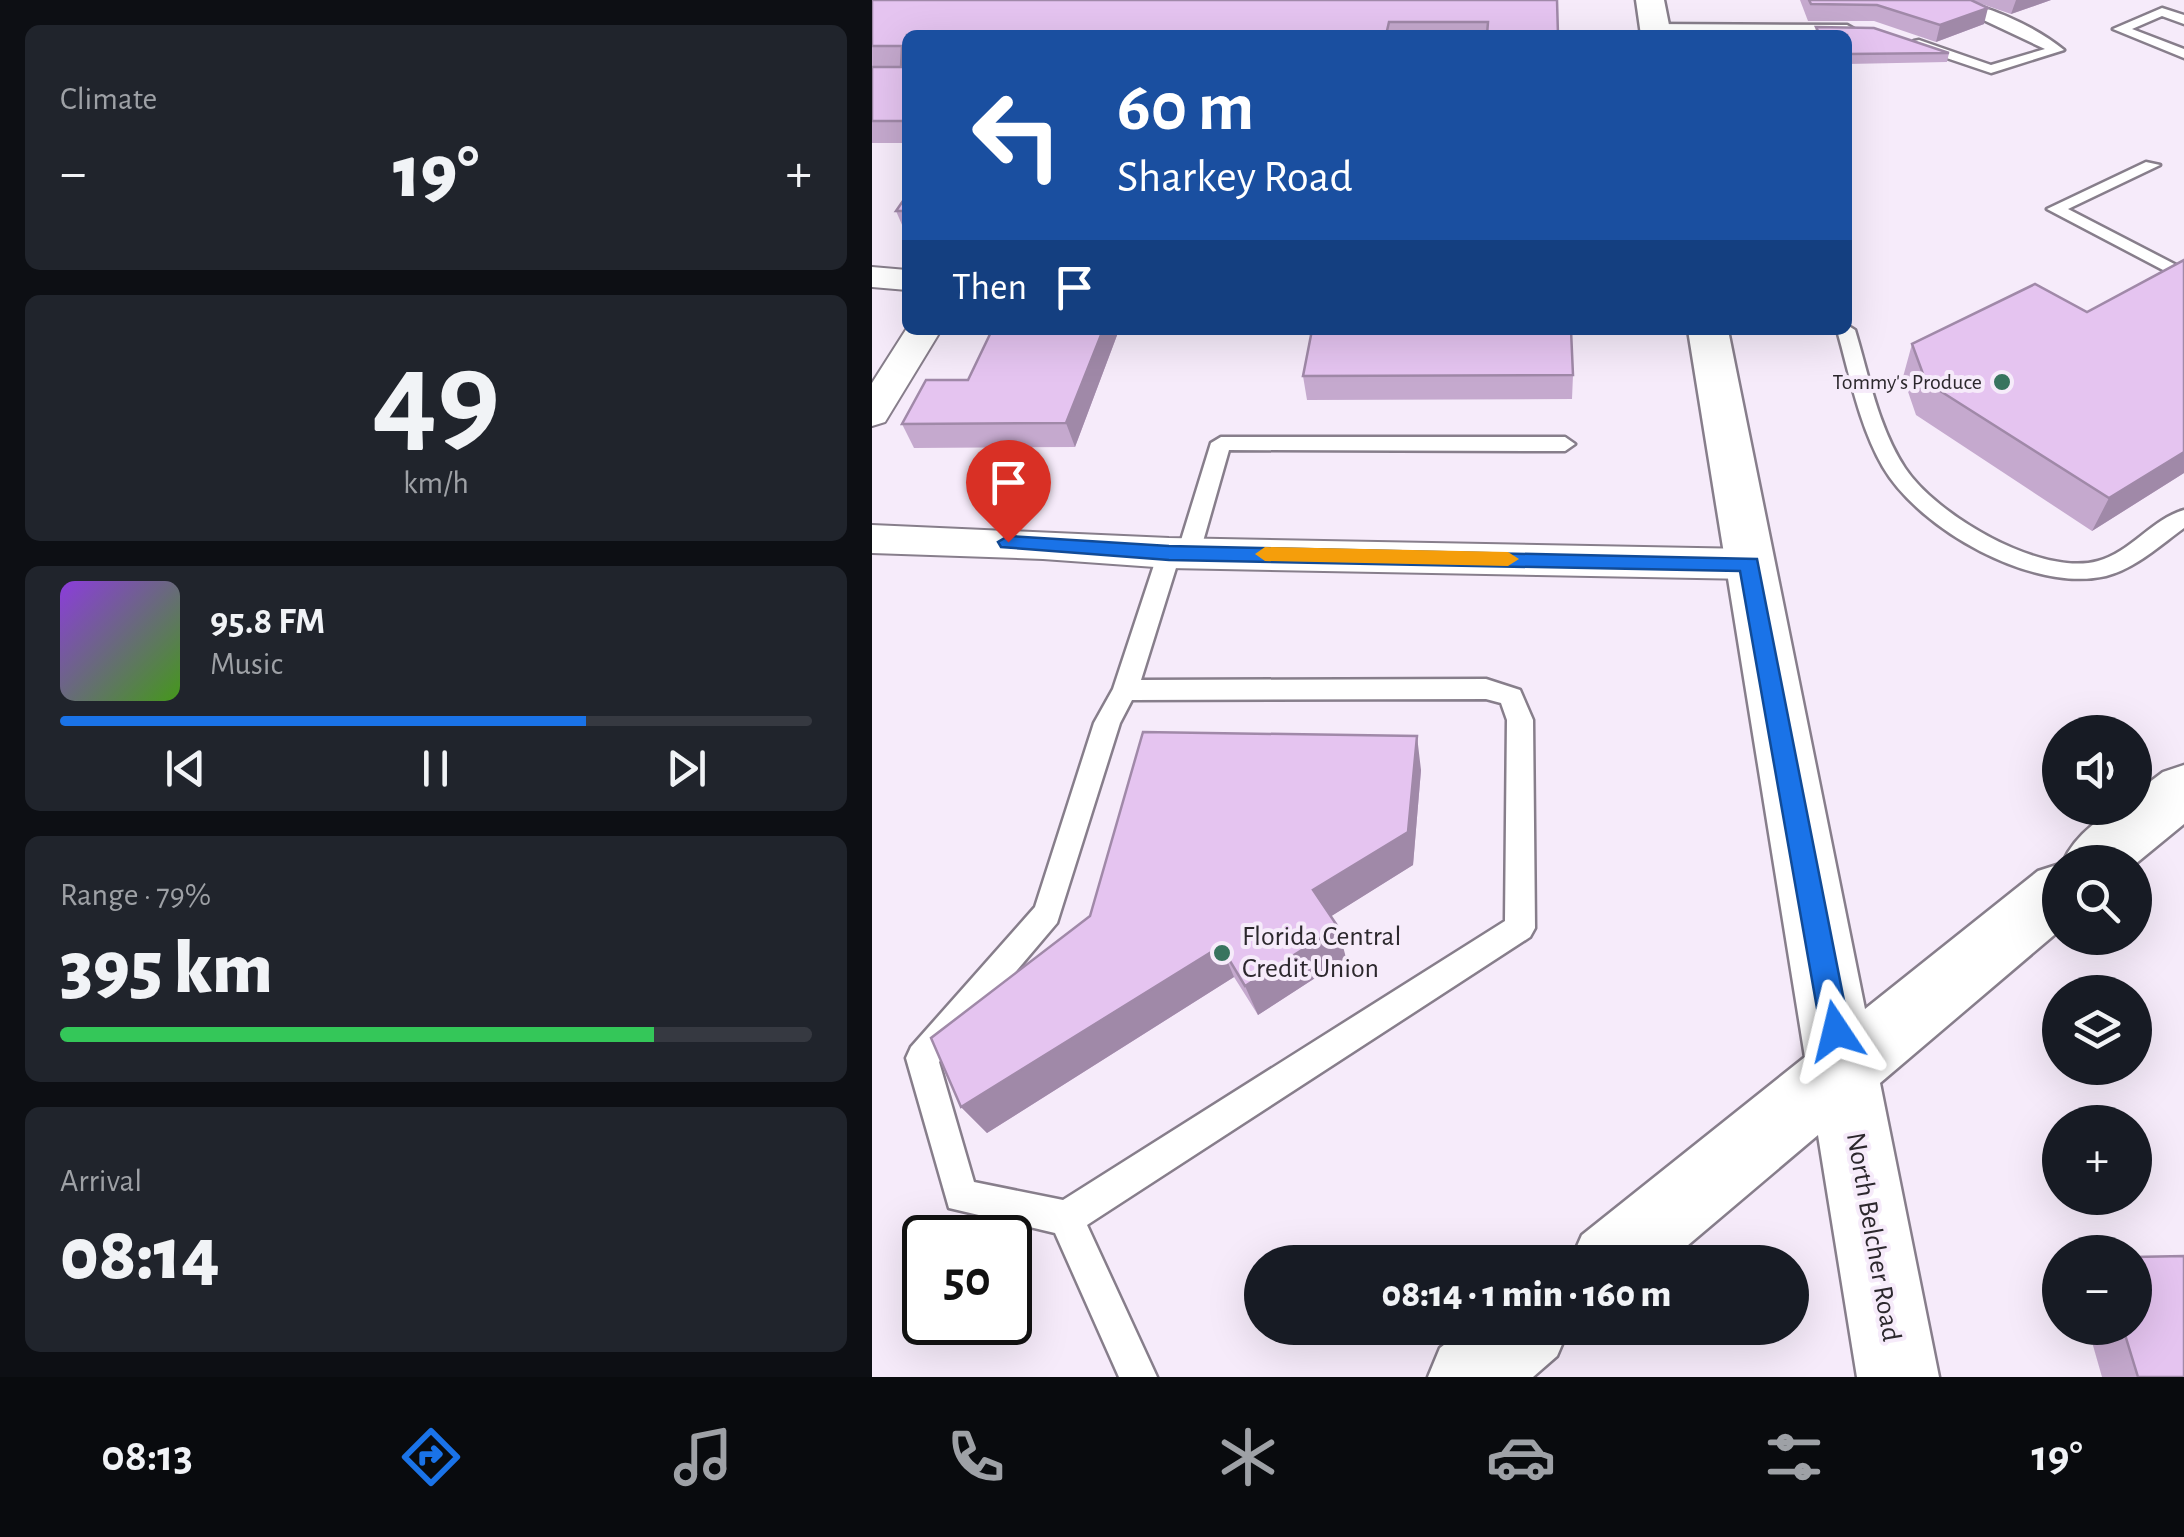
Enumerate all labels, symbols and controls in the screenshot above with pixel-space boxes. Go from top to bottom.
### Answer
icon: left [952,70,1082,200]
text: 60 m [1117,73,1254,143]
text: Climate [60,83,157,115]
text: 19° [393,136,479,211]
text: − [60,146,86,201]
text: + [786,146,812,201]
text: Sharkey Road [1117,155,1353,200]
icon: arrive [1047,260,1102,315]
text: Then [952,269,1027,307]
text: 49 [372,334,500,464]
place label: Tommy's Produce [1832,371,1982,393]
marker: Tommy's Produce [1991,371,2013,393]
pin [966,440,1051,543]
icon: arrive [981,455,1036,510]
text: km/h [403,467,469,499]
text: 95.8 FM [210,603,325,641]
text: Music [210,648,283,680]
map controls [2042,715,2152,1345]
button: sound [2042,715,2152,825]
icon: previous [158,741,213,796]
icon: pause [408,741,463,796]
icon: next [659,741,714,796]
button: search [2042,845,2152,955]
text: Range · 79% [60,879,211,911]
place label: Florida Central Credit Union [1242,923,1401,983]
text: 395 km [60,932,273,1007]
marker: Florida Central Credit Union [1211,942,1233,964]
button: layers [2042,975,2152,1085]
position arrow [1784,979,1888,1083]
button: + [2042,1105,2152,1215]
street label: North Belcher Road [1841,1130,1905,1344]
text: Arrival [60,1165,142,1197]
speed limit sign: 50 [902,1215,1032,1345]
text: 08:14 [60,1218,220,1293]
button: − [2042,1235,2152,1345]
text: 08:14 · 1 min · 160 m [1382,1276,1671,1314]
icon: directions [396,1422,466,1492]
icon: music [668,1422,738,1492]
icon: phone [941,1422,1011,1492]
icon: climate [1213,1422,1283,1492]
icon: car [1486,1422,1556,1492]
icon: filters [1759,1422,1829,1492]
text: 08:13 [101,1434,193,1479]
text: 19° [2031,1434,2083,1479]

